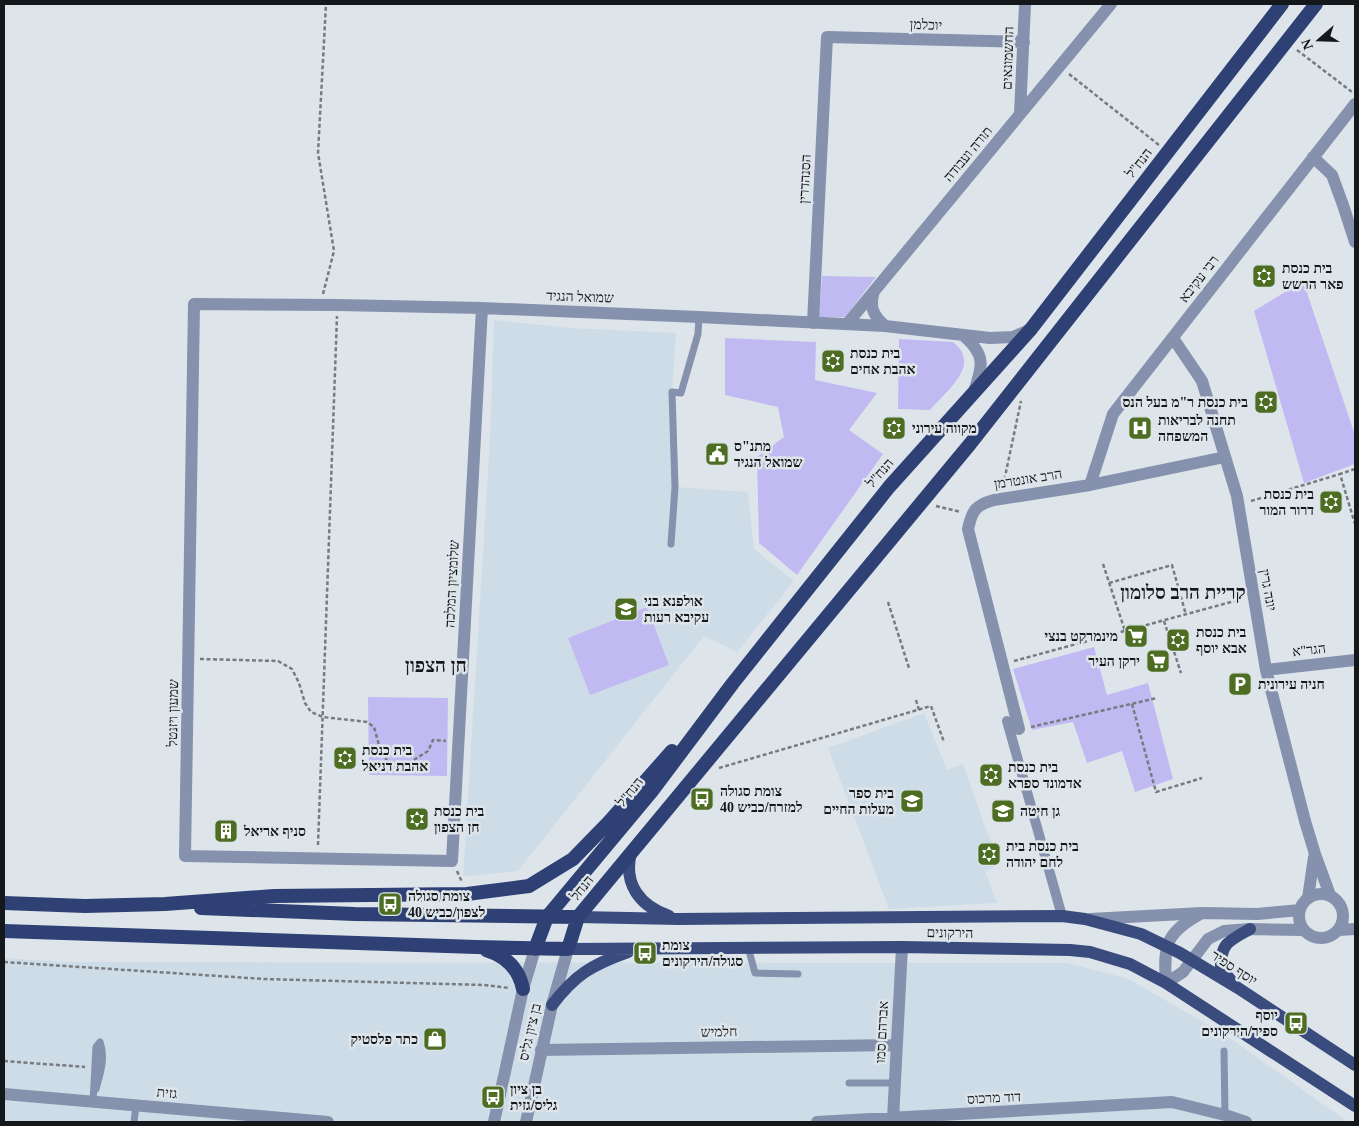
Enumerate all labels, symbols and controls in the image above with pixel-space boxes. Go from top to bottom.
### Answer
north arrow [1294,15,1344,65]
street label: יוכלמן [909,17,943,33]
street label: החשמונאים [999,26,1017,90]
text: N [1298,37,1316,52]
street label: תורה ועבודה [941,123,995,185]
street label: הנח"ל [1122,145,1155,181]
street label: הסנהדרין [796,154,814,204]
street label: רבי עקיבא [1176,253,1222,305]
place label: בית כנסת פאר הרשש [1282,261,1344,292]
synagogue icon: בית כנסת פאר הרשש [1251,263,1277,289]
street label: שמואל הנגיד [546,288,614,306]
place label: בית כנסת אהבת אחים [850,346,916,377]
synagogue icon: בית כנסת אהבת אחים [820,348,846,374]
synagogue icon: בית כנסת ר"מ בעל הנס [1253,389,1279,415]
place label: בית כנסת ר"מ בעל הנס [1122,395,1248,410]
place label: תחנה לבריאות המשפחה [1158,413,1236,444]
synagogue icon: מקווה עירוני [881,415,907,441]
hospital icon: תחנה לבריאות המשפחה [1127,415,1153,441]
place label: מקווה עירוני [912,421,977,436]
place label: מתנ"ס שמואל הנגיד [734,439,803,470]
public building icon: מתנ"ס שמואל הנגיד [704,441,730,467]
street label: הנח"ל [863,456,897,491]
street label: הרב אונטרמן [993,466,1063,492]
place label: בית כנסת דרור המור [1260,487,1314,518]
synagogue icon: בית כנסת דרור המור [1318,489,1344,515]
street label: שלומציון המלכה [442,540,462,628]
street label: יונה גרין [1257,568,1279,612]
district label: קריית הרב סלומון [1120,582,1246,603]
place label: אולפנא בני עקיבא רעות [644,594,709,625]
school or university icon: אולפנא בני עקיבא רעות [613,596,639,622]
supermarket icon: מינמרקט בנצי [1123,623,1149,649]
place label: בית כנסת אבא יוסף [1196,625,1247,656]
synagogue icon: בית כנסת אבא יוסף [1165,627,1191,653]
place label: מינמרקט בנצי [1045,629,1118,644]
street label: הגר"א [1291,641,1327,659]
supermarket icon: ירקן העיר [1145,648,1171,674]
place label: ירקן העיר [1088,654,1140,669]
district label: חן הצפון [405,655,467,676]
parking icon: חניה עירונית [1227,671,1253,697]
place label: חניה עירונית [1258,677,1325,692]
street label: שמעון ויזנטל [165,679,181,748]
place label: בית כנסת אהבת דניאל [361,743,428,774]
synagogue icon: בית כנסת אהבת דניאל [332,745,358,771]
place label: בית כנסת אדמונד ספרא [1008,760,1082,791]
synagogue icon: בית כנסת אדמונד ספרא [978,762,1004,788]
street label: הנח"ל [613,774,646,810]
place label: צומת סגולה למזרח/כביש 40 [720,784,802,815]
bus stop icon: צומת סגולה למזרח/כביש 40 [689,786,715,812]
place label: בית ספר מעלות החיים [823,786,894,817]
school or university icon: בית ספר מעלות החיים [899,788,925,814]
school or university icon: גן חיטה [990,798,1016,824]
place label: בית כנסת חן הצפון [434,804,485,835]
place label: גן חיטה [1020,804,1061,819]
synagogue icon: בית כנסת חן הצפון [404,806,430,832]
building icon: סניף אריאל [213,818,239,844]
place label: סניף אריאל [243,824,306,839]
place label: בית כנסת בית לחם יהודה [1006,839,1079,870]
synagogue icon: בית כנסת בית לחם יהודה [976,841,1002,867]
street label: הנחל [567,873,597,904]
place label: צומת סגולה לצפון/כביש 40 [408,889,485,920]
bus stop icon: צומת סגולה לצפון/כביש 40 [377,891,403,917]
street label: הירקונים [927,925,973,941]
place label: צומת סגולה/הירקונים [662,938,743,969]
bus stop icon: צומת סגולה/הירקונים [632,940,658,966]
street label: יוסף ספיר [1208,948,1260,988]
street label: אברהם סמו [873,1001,891,1063]
street label: בן ציון גליס [516,1002,544,1062]
place label: יוסף ספיר/הירקונים [1201,1008,1278,1039]
bus stop icon: יוסף ספיר/הירקונים [1283,1010,1309,1036]
street label: חלמיש [701,1024,737,1040]
shop icon: כתר פלסטיק [422,1026,448,1052]
place label: כתר פלסטיק [350,1032,418,1047]
place label: בן ציון גליס/גזית [510,1082,558,1113]
bus stop icon: בן ציון גליס/גזית [480,1084,506,1110]
street label: גזית [156,1085,178,1101]
street label: דוד מרכוס [967,1089,1022,1107]

